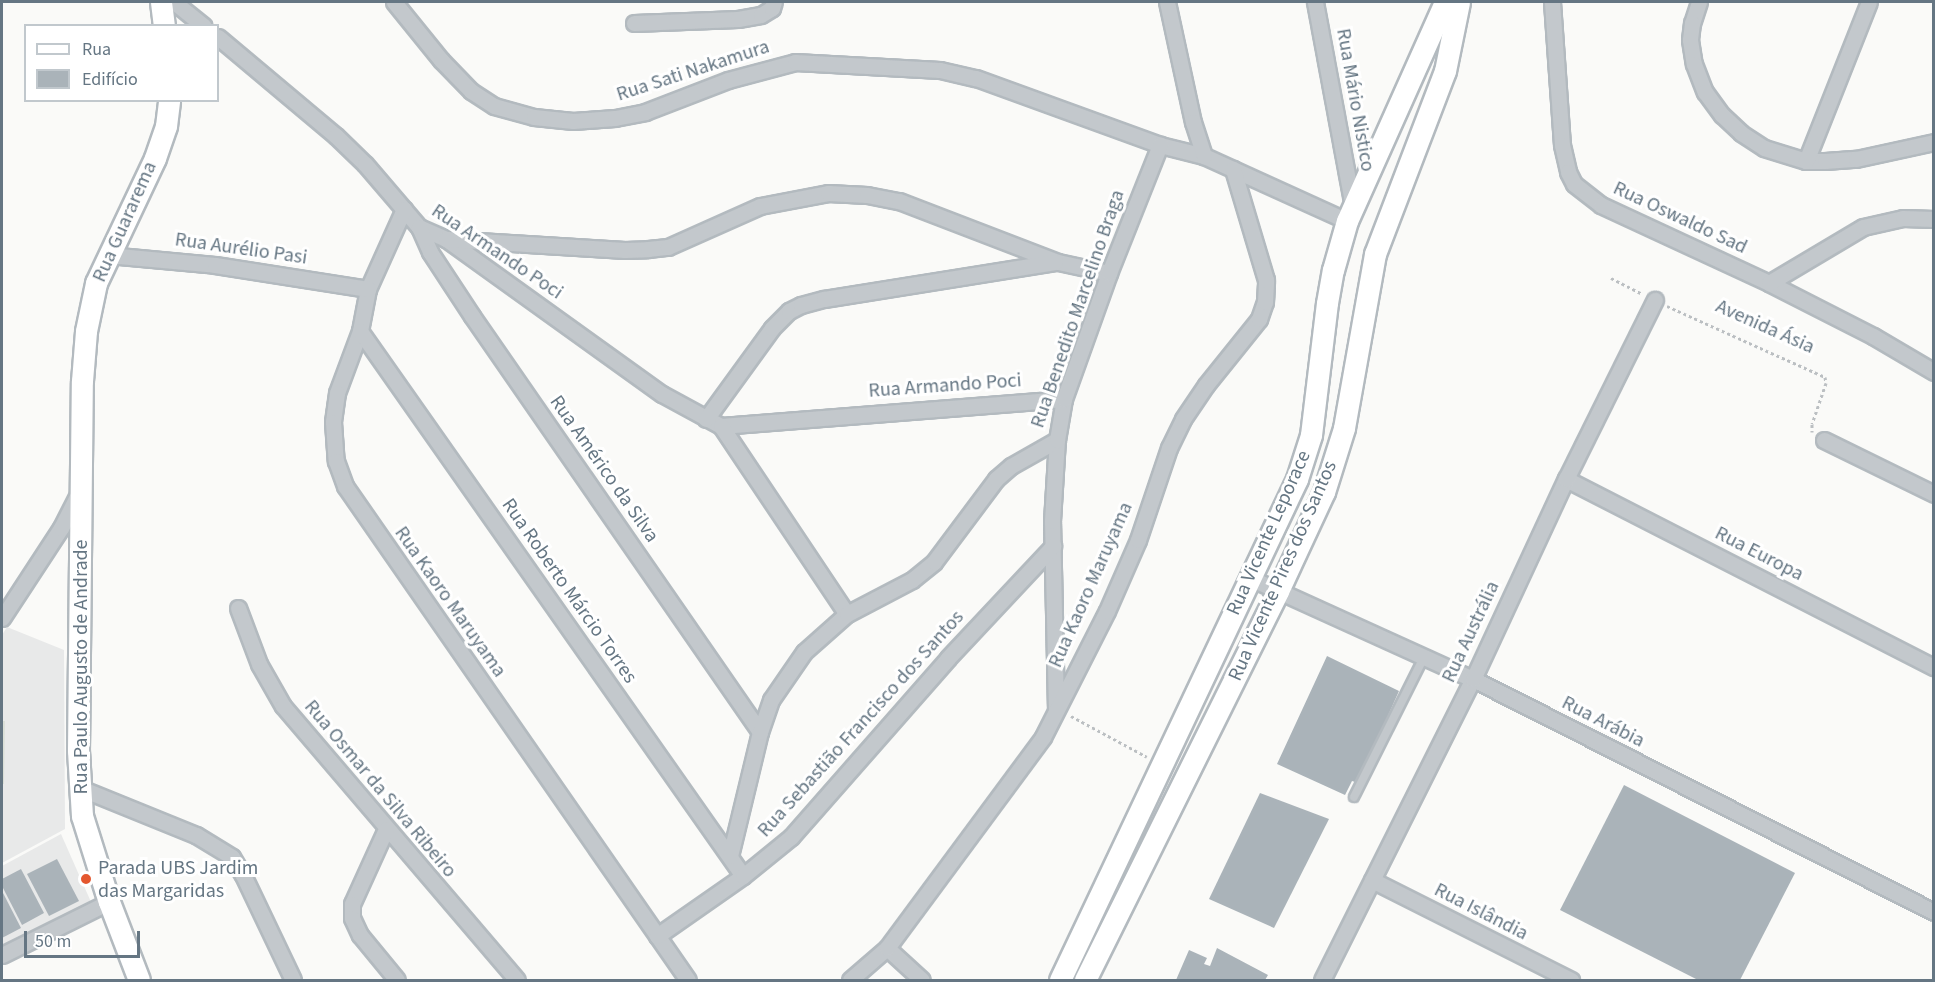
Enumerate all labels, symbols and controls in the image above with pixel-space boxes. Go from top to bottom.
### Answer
legend [24,24,219,102]
street label: Rua Mário Nistico [1331,27,1379,173]
street label: Rua Sati Nakamura [614,35,772,107]
text: Rua [82,37,111,62]
text: Edifício [82,67,138,92]
street label: Rua Guararema [88,158,162,286]
street label: Rua Oswaldo Sad [1609,176,1751,260]
street label: Rua Benedito Marcelino Braga [1026,187,1130,431]
street label: Rua Armando Poci [427,199,567,305]
street label: Rua Aurélio Pasi [173,228,309,270]
street label: Avenida Ásia [1712,295,1818,359]
street label: Rua Armando Poci [868,369,1022,403]
street label: Rua Américo da Silva [544,391,664,547]
street label: Rua Vicente Leporace [1222,447,1316,619]
street label: Rua Vicente Pires dos Santos [1224,457,1342,685]
street label: Rua Roberto Márcio Torres [496,494,642,688]
street label: Rua Kaoro Maruyama [1044,499,1138,671]
street label: Rua Europa [1711,521,1807,587]
street label: Rua Kaoro Maruyama [389,522,511,682]
street label: Rua Paulo Augusto de Andrade [69,539,93,795]
street label: Rua Austrália [1437,577,1505,687]
street label: Rua Sebastião Francisco dos Santos [753,606,969,842]
street label: Rua Arábia [1558,691,1648,753]
street label: Rua Osmar da Silva Ribeiro [299,695,461,883]
place label: Parada UBS Jardim das Margaridas [98,856,258,903]
marker: Parada UBS Jardim das Margaridas [79,872,93,886]
street label: Rua Islândia [1430,878,1532,946]
scale bar [27,919,142,957]
text: 50 m [35,929,71,954]

